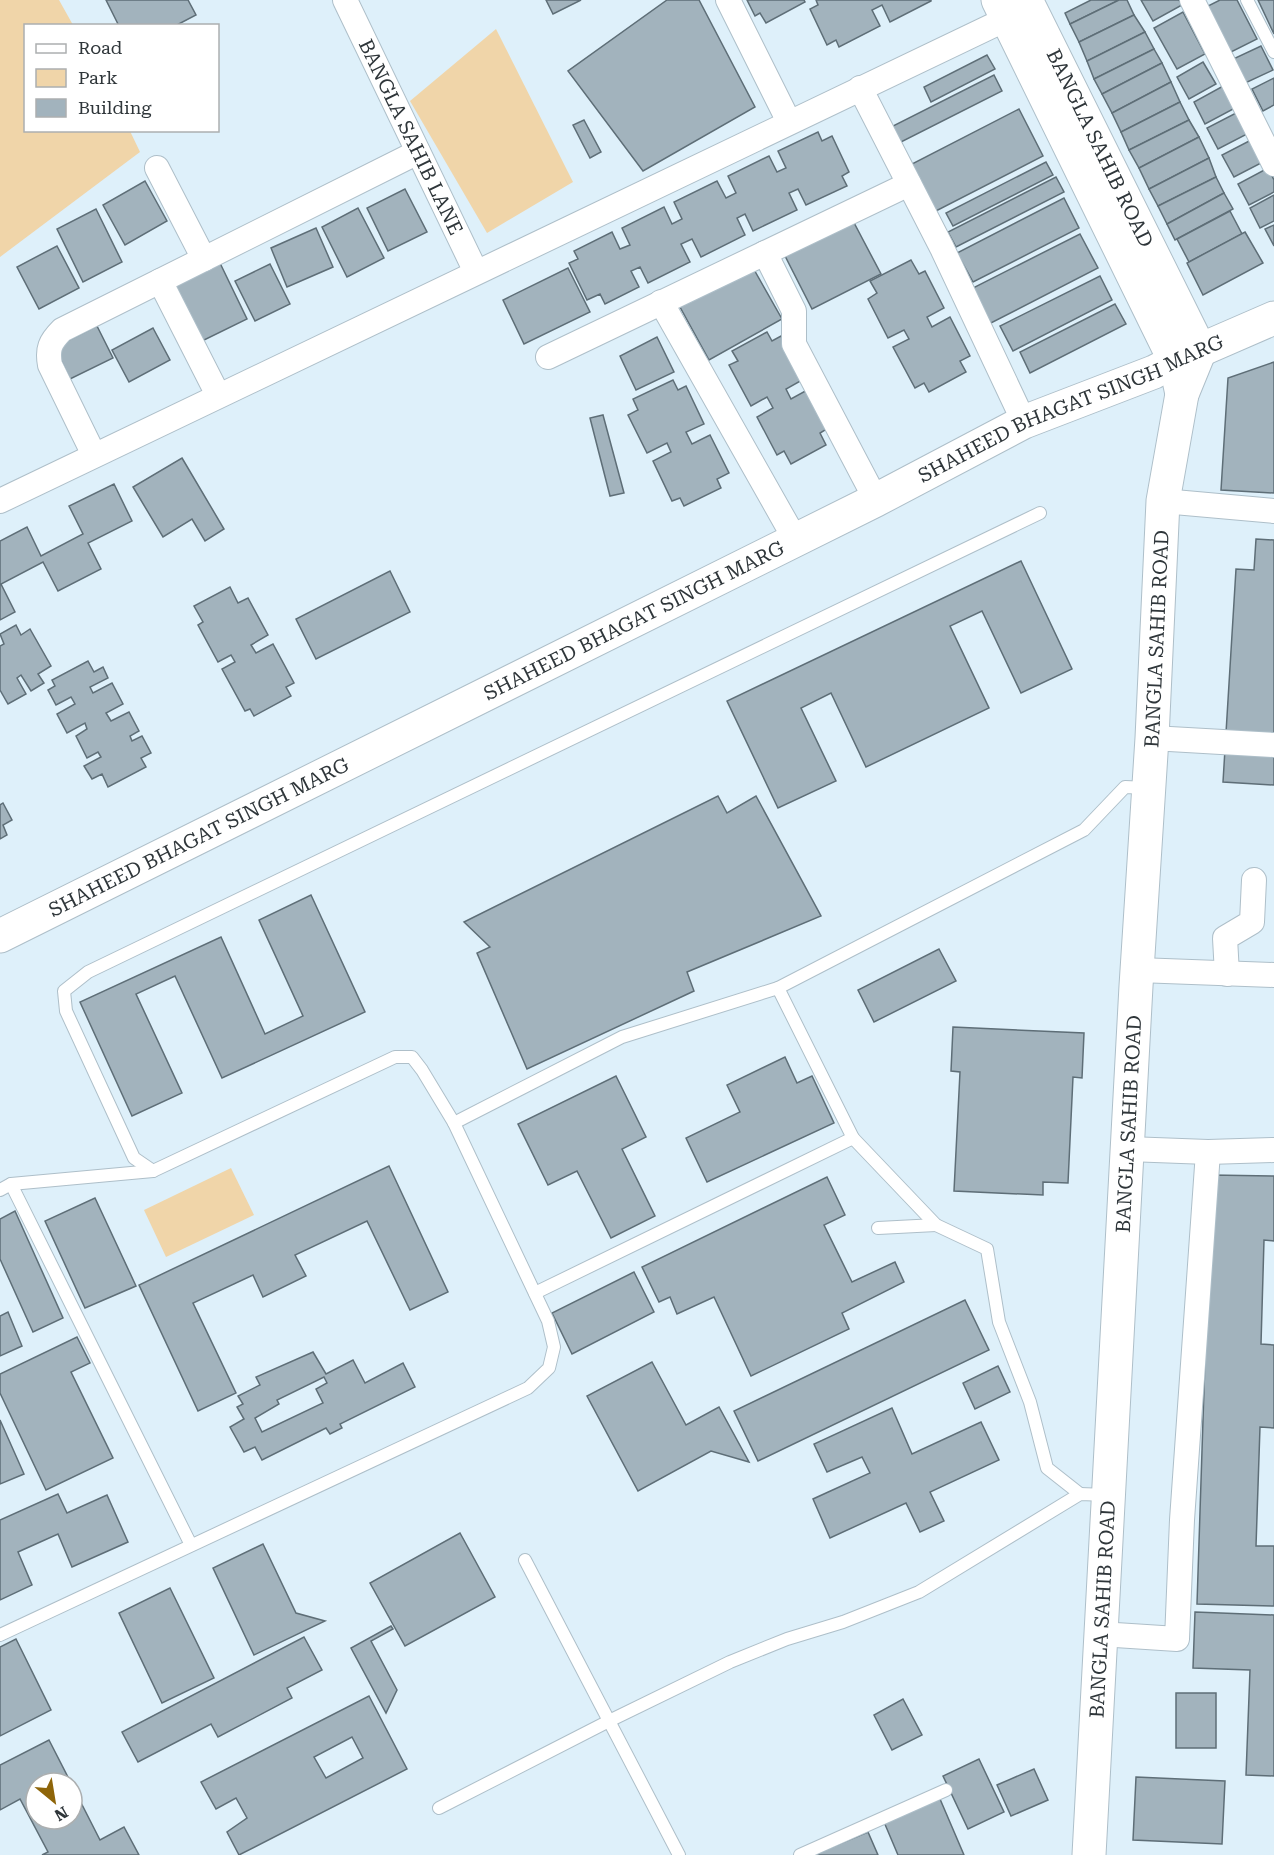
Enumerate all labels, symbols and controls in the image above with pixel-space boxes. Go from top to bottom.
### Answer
legend [24,24,219,132]
street label: BANGLA SAHIB LANE [354,35,468,239]
text: Road [78,37,123,58]
street label: BANGLA SAHIB ROAD [1041,45,1159,251]
text: Park [78,67,118,88]
text: Building [78,97,152,118]
street label: SHAHEED BHAGAT SINGH MARG [914,329,1227,488]
street label: BANGLA SAHIB ROAD [1139,530,1174,748]
street label: SHAHEED BHAGAT SINGH MARG [480,535,789,705]
street label: SHAHEED BHAGAT SINGH MARG [45,752,353,922]
street label: BANGLA SAHIB ROAD [1111,1015,1146,1234]
street label: BANGLA SAHIB ROAD [1084,1500,1120,1719]
north arrow [24,1771,84,1831]
text: N [51,1802,71,1825]

